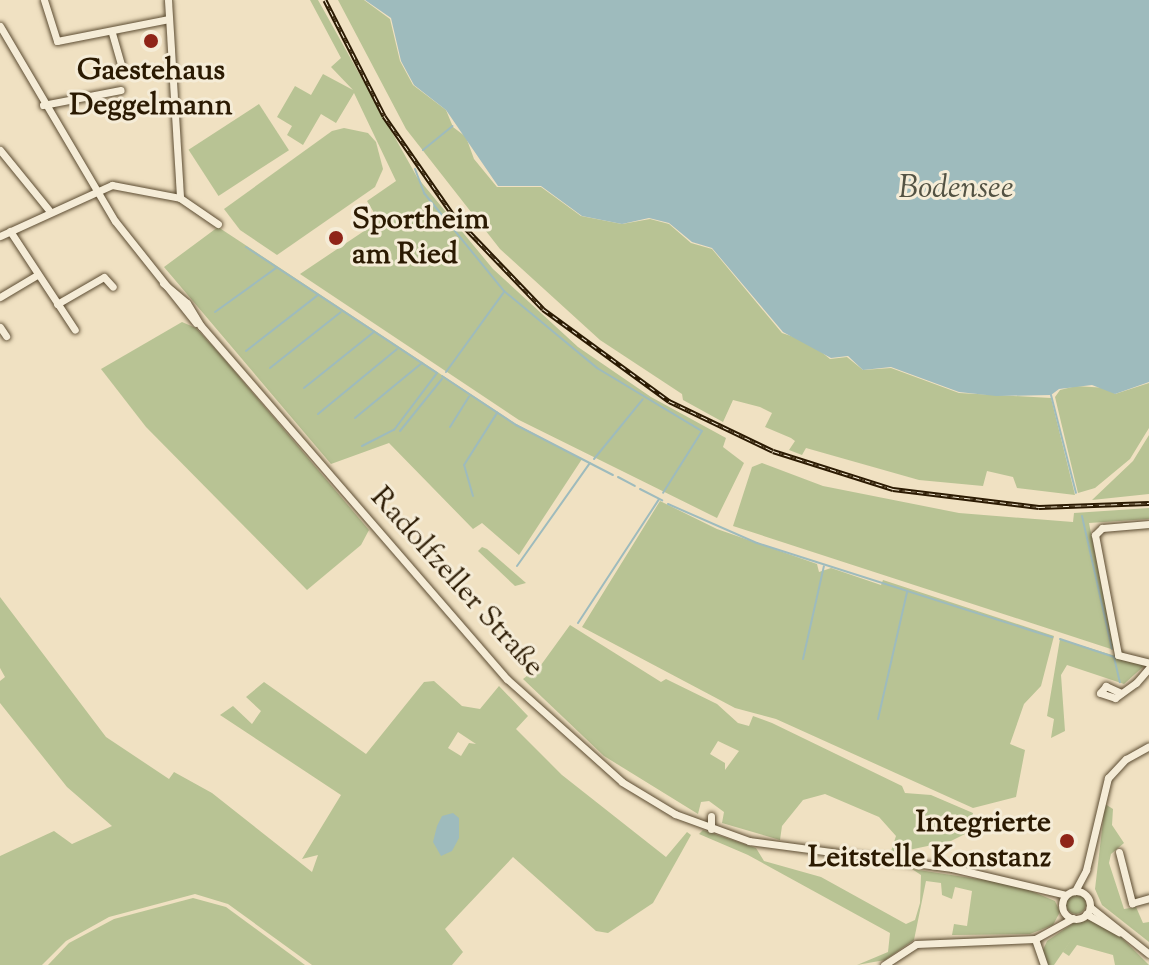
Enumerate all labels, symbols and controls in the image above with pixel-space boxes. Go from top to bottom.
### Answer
marker: Gaestehaus Deggelmann [142,32,160,50]
place label: Gaestehaus Deggelmann [69,54,233,124]
water label: Bodensee [898,170,1014,208]
place label: Sportheim am Ried [352,203,489,274]
marker: Sportheim am Ried [327,229,345,247]
street label: Radolfzeller Straße [361,481,551,685]
place label: Integrierte Leitstelle Konstanz [808,806,1051,876]
marker: Integrierte Leitstelle Konstanz [1058,832,1076,850]

